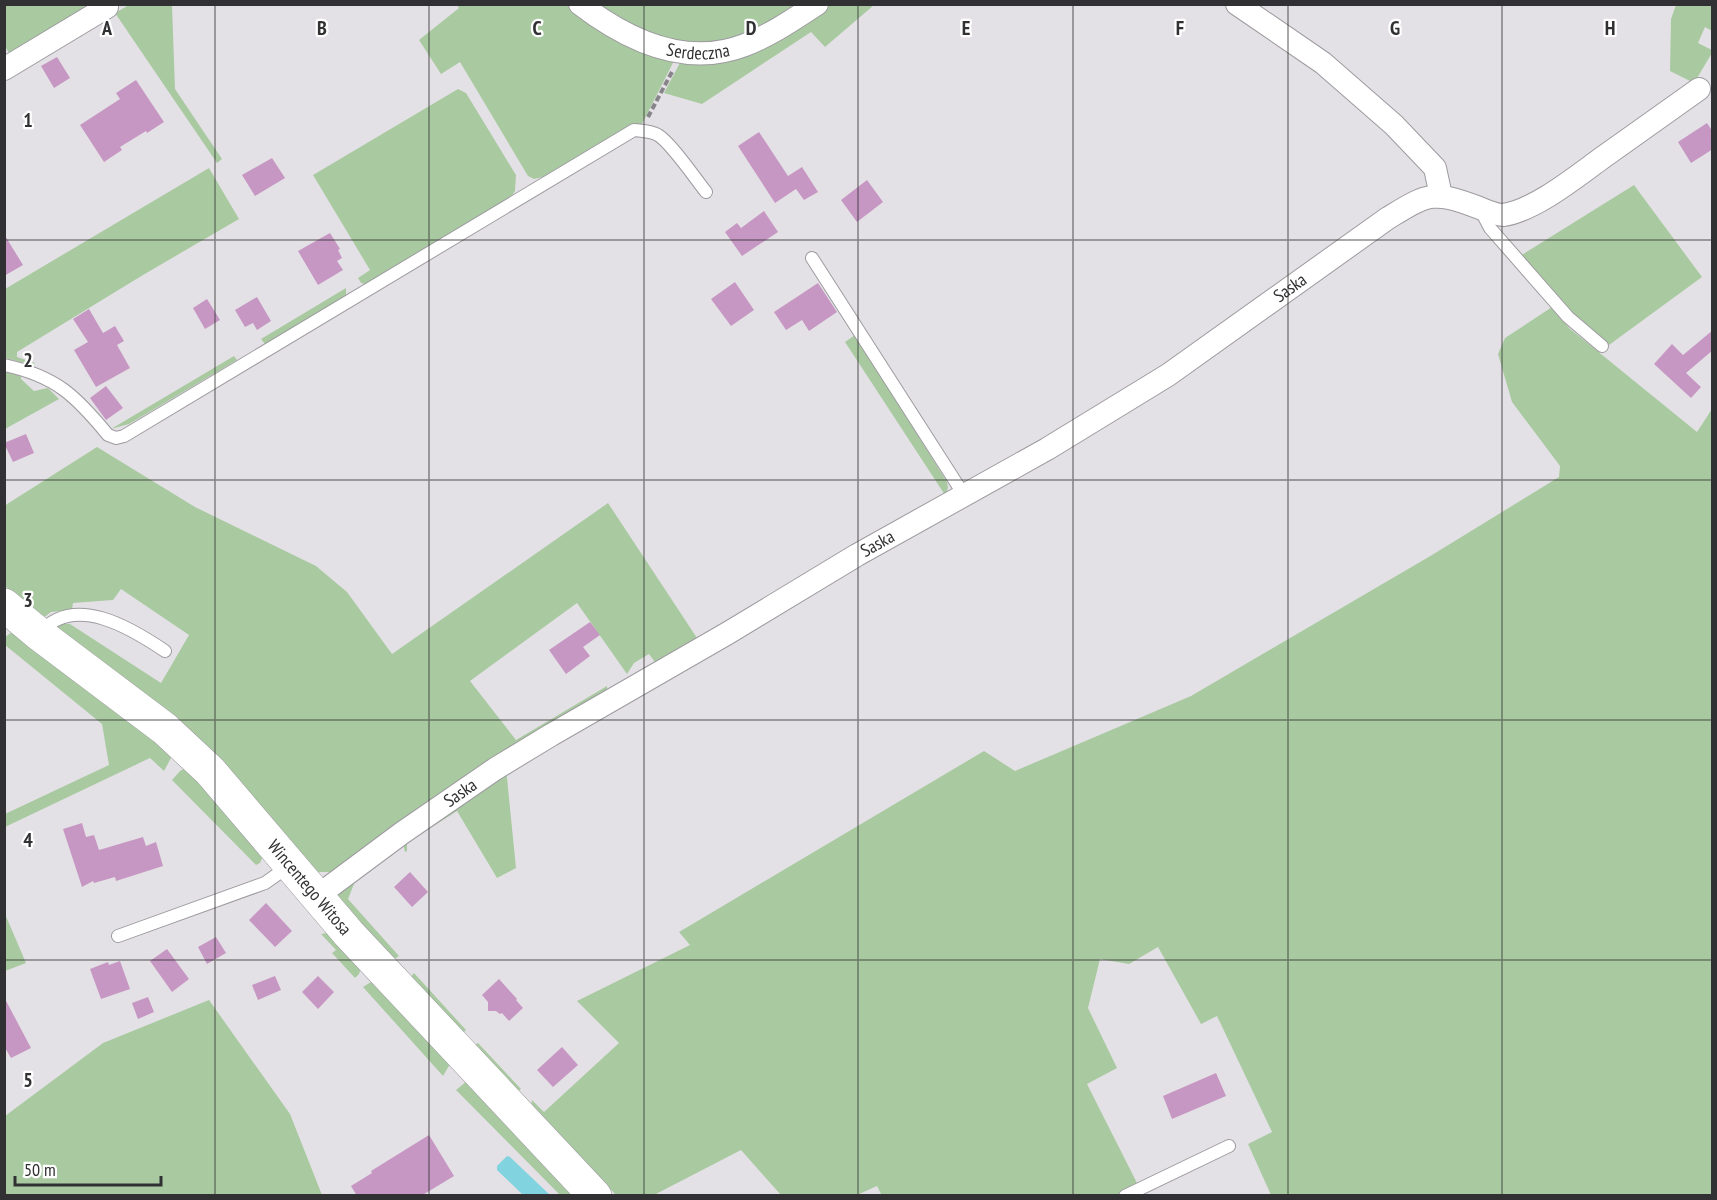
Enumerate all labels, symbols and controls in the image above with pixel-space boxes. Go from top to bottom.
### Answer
text: A [101,15,113,41]
text: B [317,15,327,41]
text: C [532,15,542,41]
text: D [746,15,757,41]
text: E [962,15,970,41]
text: F [1176,15,1184,41]
text: G [1390,15,1400,41]
text: H [1605,15,1615,41]
street label: Serdeczna [664,37,731,64]
text: 1 [23,107,33,133]
street label: Saska [1269,268,1311,307]
text: 2 [23,347,33,373]
street label: Saska [856,525,898,562]
text: 3 [23,587,33,613]
street label: Saska [439,773,481,812]
text: 4 [23,827,33,853]
street label: Wincentego Witosa [263,835,357,940]
text: 5 [23,1067,33,1093]
scale bar [15,1149,160,1187]
text: 50 m [24,1158,56,1181]

